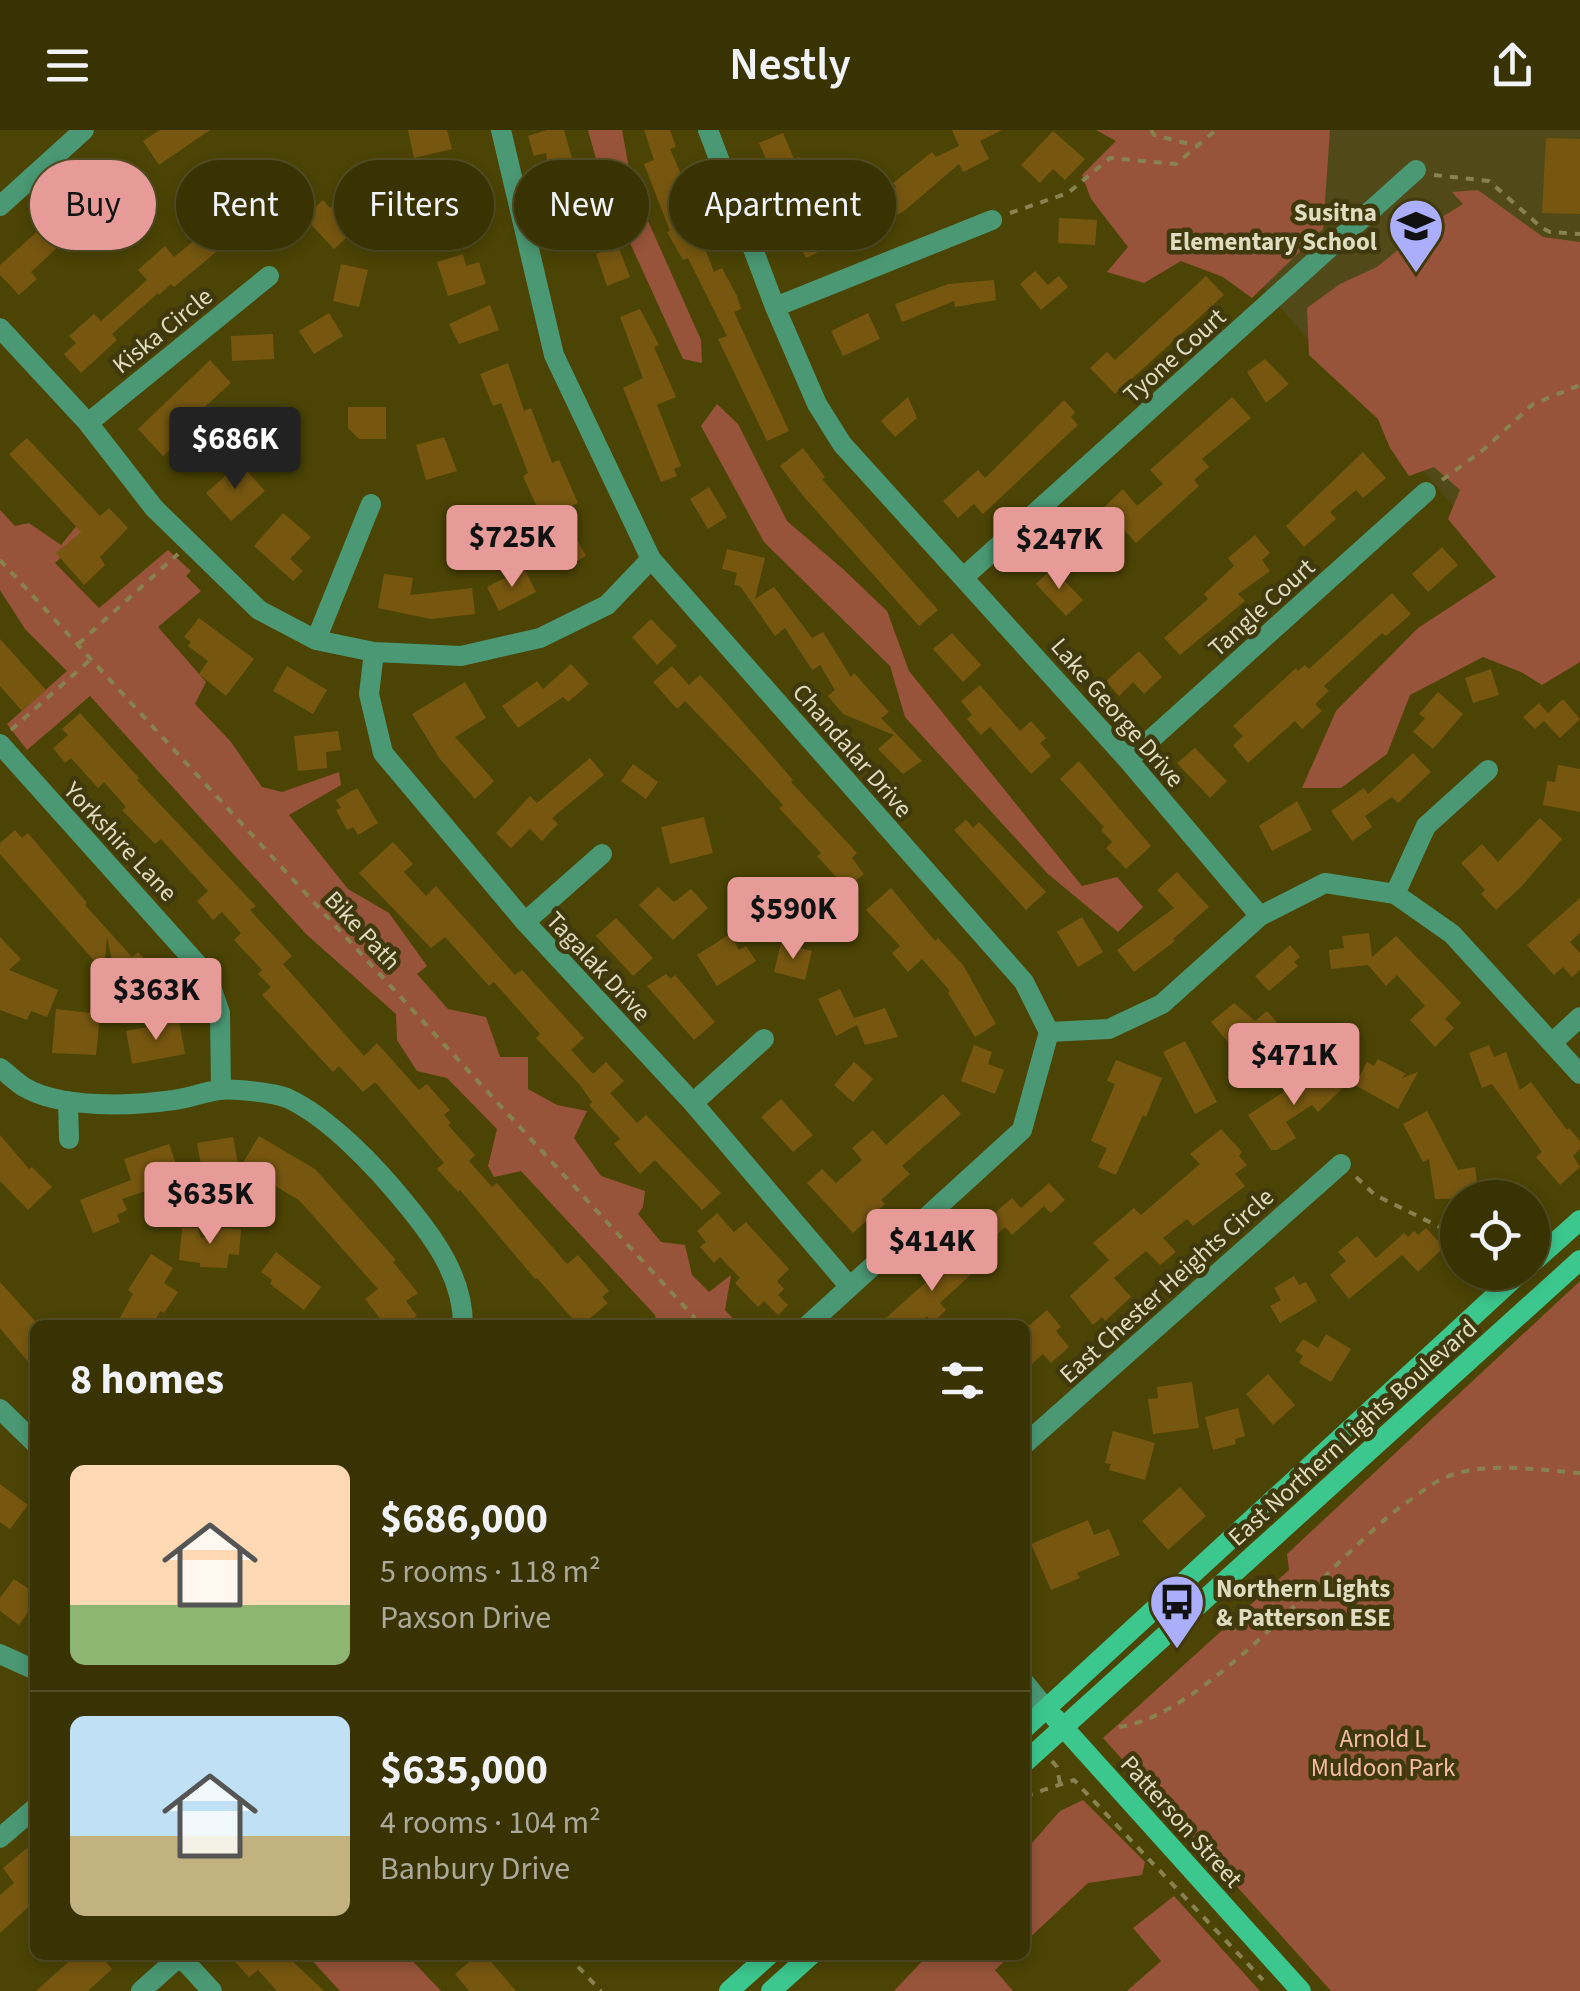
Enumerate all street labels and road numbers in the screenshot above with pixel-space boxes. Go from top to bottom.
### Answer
street label: Kiska Circle [105,279,221,382]
street label: Tyone Court [1115,299,1234,412]
street label: Tangle Court [1200,550,1323,666]
street label: Lake George Drive [1042,630,1192,795]
street label: Chandalar Drive [784,676,921,826]
street label: Yorkshire Lane [54,773,185,910]
street label: Bike Path [316,883,409,979]
street label: Tagalak Drive [538,903,659,1030]
street label: East Chester Heights Circle [1052,1180,1282,1392]
street label: East Northern Lights Boulevard [1220,1311,1485,1555]
street label: Patterson Street [1112,1747,1251,1896]

